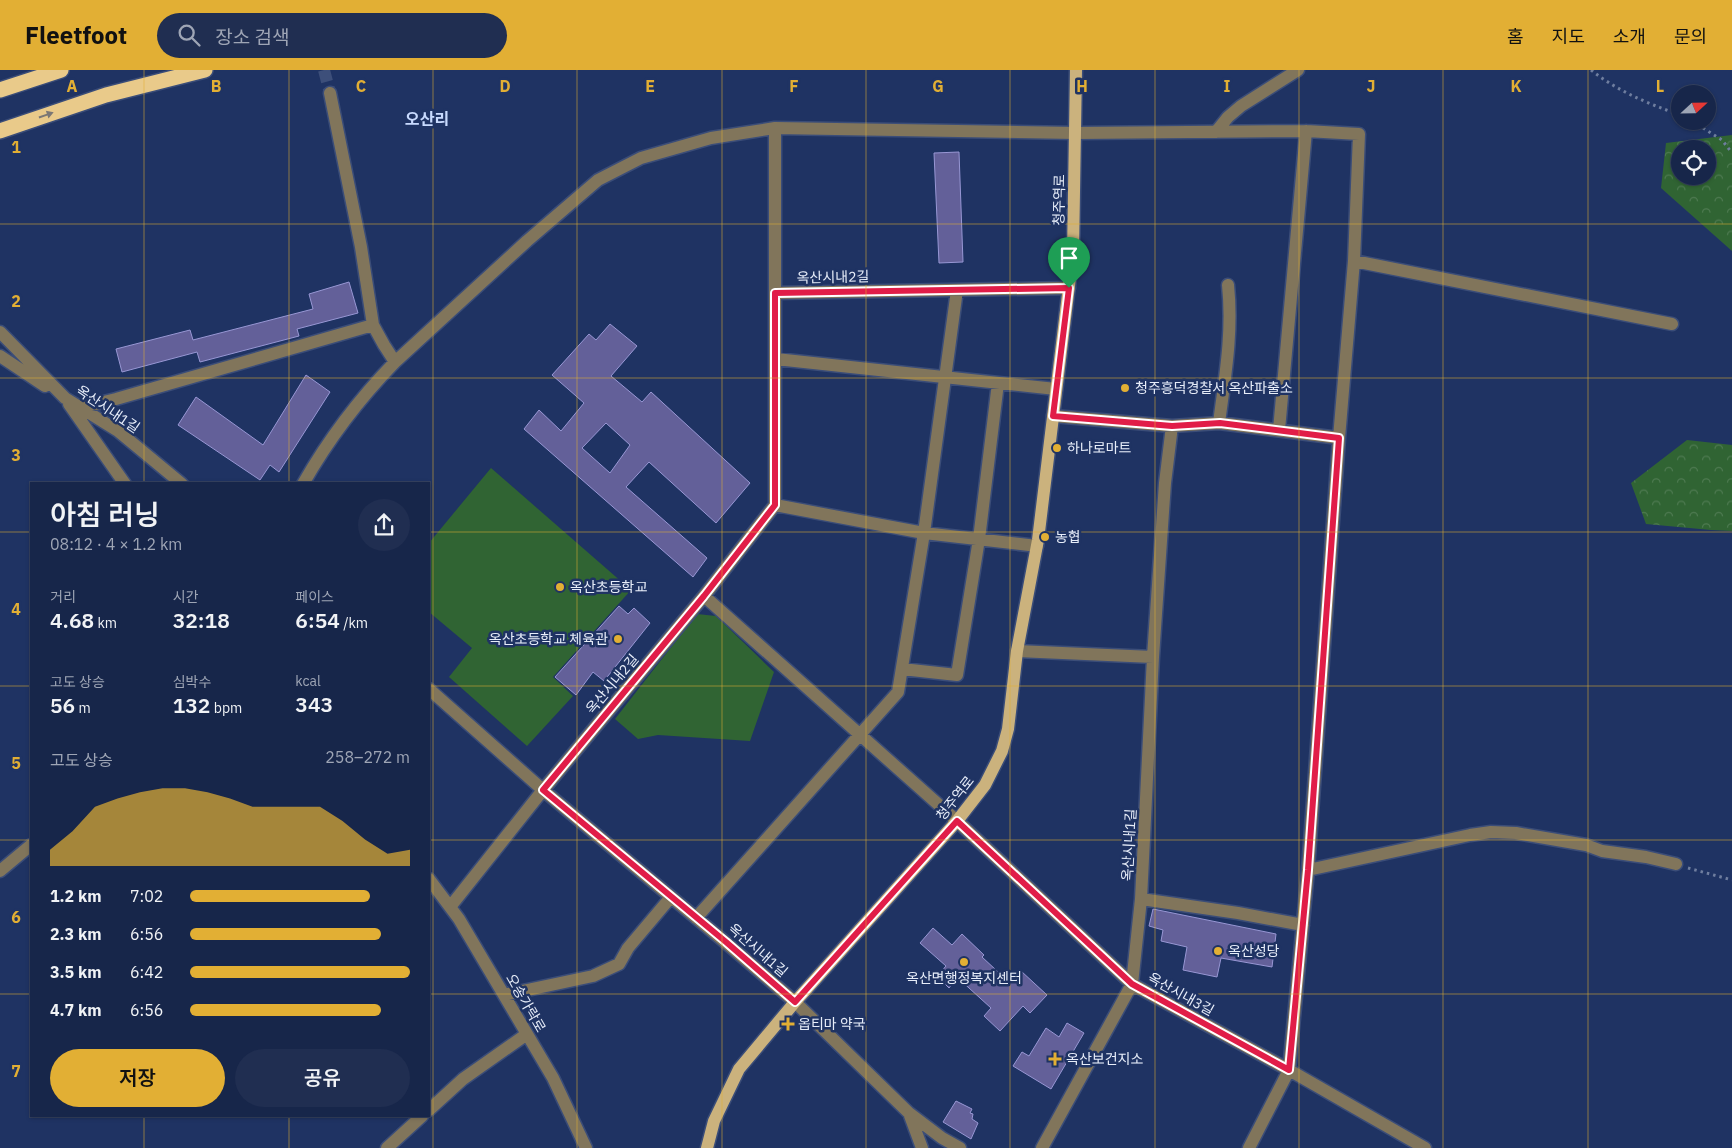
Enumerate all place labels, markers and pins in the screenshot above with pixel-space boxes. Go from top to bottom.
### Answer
pin [1048,237,1090,288]
place label: 청주흥덕경찰서 옥산파출소 [1135,379,1293,397]
marker: 청주흥덕경찰서 옥산파출소 [1119,382,1131,394]
place label: 하나로마트 [1067,439,1132,457]
marker: 하나로마트 [1051,442,1063,454]
place label: 농협 [1055,528,1081,546]
marker: 농협 [1039,531,1051,543]
place label: 옥산초등학교 [570,578,647,596]
marker: 옥산초등학교 [554,581,566,593]
place label: 옥산초등학교 체육관 [489,630,608,648]
marker: 옥산초등학교 체육관 [612,633,624,645]
place label: 옥산성당 [1228,942,1280,960]
marker: 옥산성당 [1212,945,1224,957]
marker: 옥산면행정복지센터 [958,956,970,968]
place label: 옥산면행정복지센터 [906,969,1022,987]
place label: 옵티마 약국 [798,1015,866,1033]
marker: 옵티마 약국 [782,1018,794,1030]
place label: 옥산보건지소 [1066,1050,1143,1068]
marker: 옥산보건지소 [1048,1052,1062,1066]

